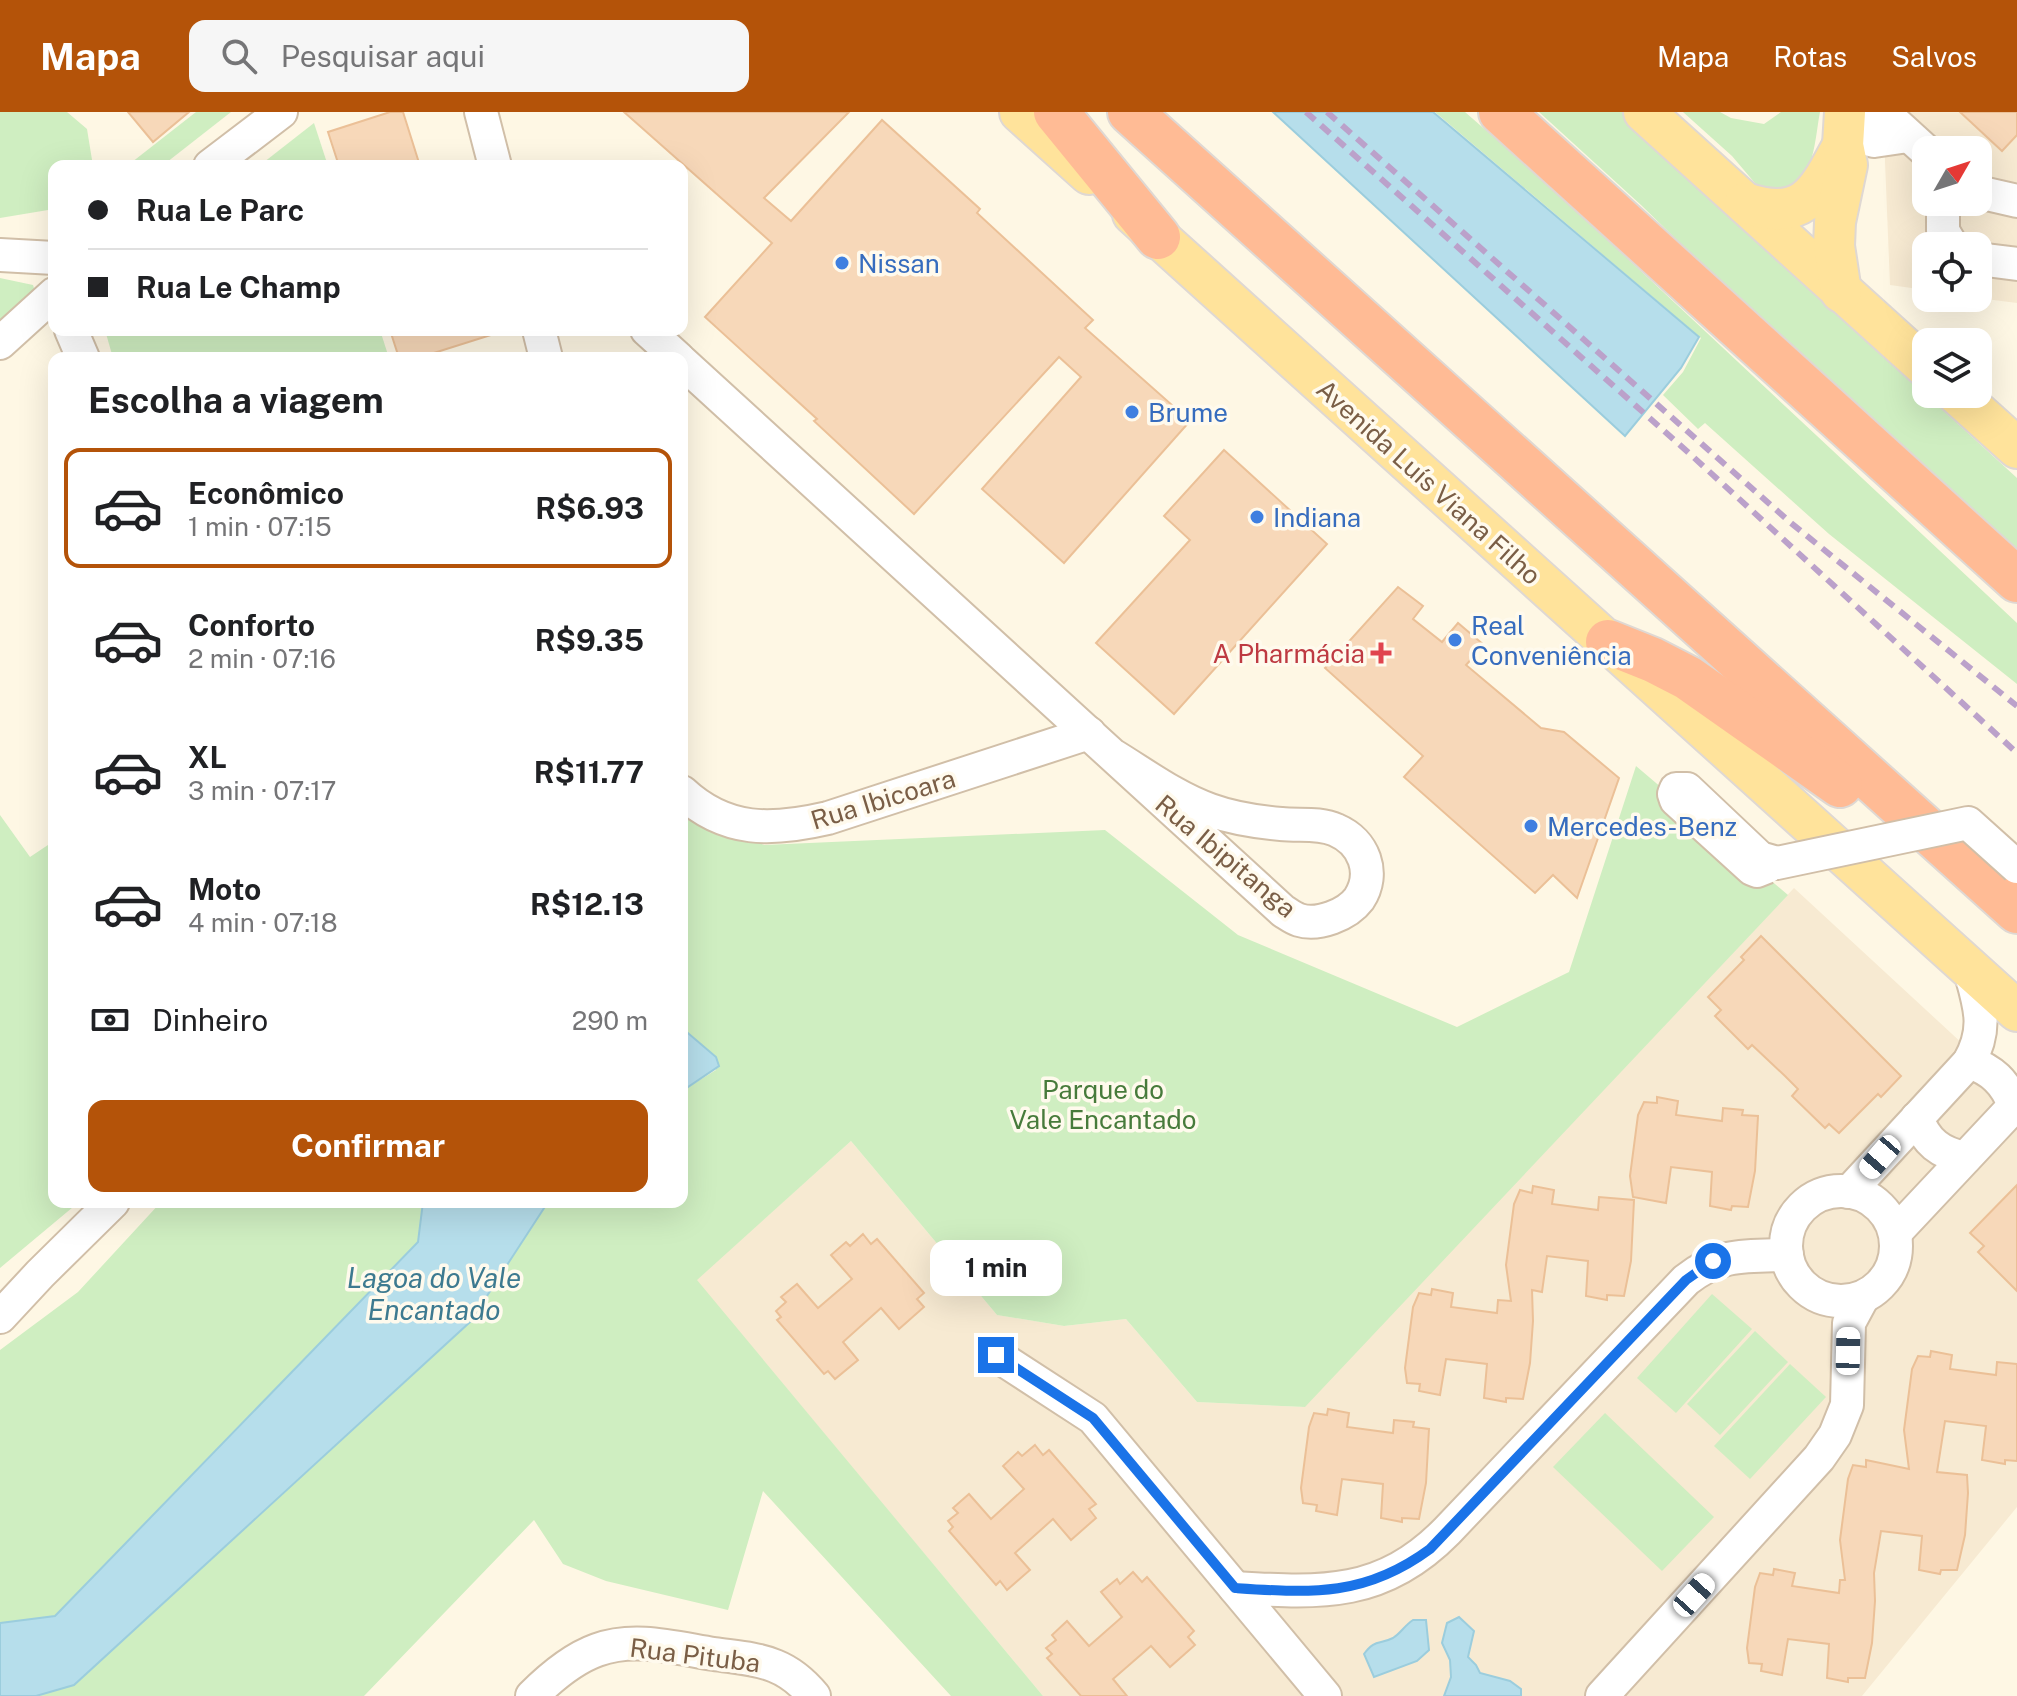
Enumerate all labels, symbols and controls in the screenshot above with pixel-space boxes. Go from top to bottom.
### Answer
search box [189,20,749,92]
text: Mapa [40,34,141,79]
icon: search [217,34,261,78]
text: Pesquisar aqui [281,38,485,74]
text: Mapa [1657,40,1729,73]
text: Rotas [1773,40,1847,73]
text: Salvos [1891,40,1977,73]
north arrow [1912,136,1992,216]
map controls [1912,136,1992,408]
text: Rua Le Parc [136,192,304,228]
button: locate [1912,232,1992,312]
place label: Nissan [858,248,940,279]
marker: Nissan [833,254,851,272]
text: Rua Le Champ [136,269,341,305]
button: layers [1912,328,1992,408]
street label: Avenida Luís Viana Filho [1311,373,1547,591]
text: Escolha a viagem [88,379,384,421]
place label: Brume [1148,397,1228,428]
marker: Brume [1123,403,1141,421]
icon: car [92,472,164,544]
text: Econômico [188,475,344,511]
text: R$6.93 [535,490,644,526]
place label: Indiana [1273,502,1361,533]
marker: Indiana [1248,508,1266,526]
text: 1 min · 07:15 [188,511,332,542]
icon: car [92,604,164,676]
text: Conforto [188,607,315,643]
place label: Real Conveniência [1471,610,1632,671]
text: R$9.35 [535,622,644,658]
marker: Real Conveniência [1446,631,1464,649]
place label: A Pharmácia [1213,638,1365,669]
text: 2 min · 07:16 [188,643,336,674]
marker: A Pharmácia [1372,644,1390,662]
icon: car [92,736,164,808]
text: XL [188,739,227,775]
text: R$11.77 [534,754,644,790]
street label: Rua Ibicoara [807,762,959,836]
text: 3 min · 07:17 [188,775,336,806]
street label: Rua Ibipitanga [1149,788,1303,924]
place label: Mercedes-Benz [1547,811,1737,842]
marker: Mercedes-Benz [1522,817,1540,835]
icon: car [92,868,164,940]
text: Moto [188,871,261,907]
text: R$12.13 [530,886,644,922]
text: 4 min · 07:18 [188,907,338,938]
icon: cash [88,998,132,1042]
text: Dinheiro [152,1002,268,1038]
text: 290 m [572,1005,648,1036]
park label: Parque do Vale Encantado [1009,1074,1197,1135]
button: Confirmar [88,1100,648,1192]
car [1855,1131,1905,1183]
callout: 1 min [930,1239,1062,1295]
route start [1695,1243,1731,1279]
text: 1 min [965,1252,1027,1283]
water label: Lagoa do Vale Encantado [347,1261,521,1326]
car [1836,1327,1860,1375]
route end [978,1337,1014,1373]
car [1669,1569,1719,1621]
street label: Rua Pituba [628,1632,762,1678]

